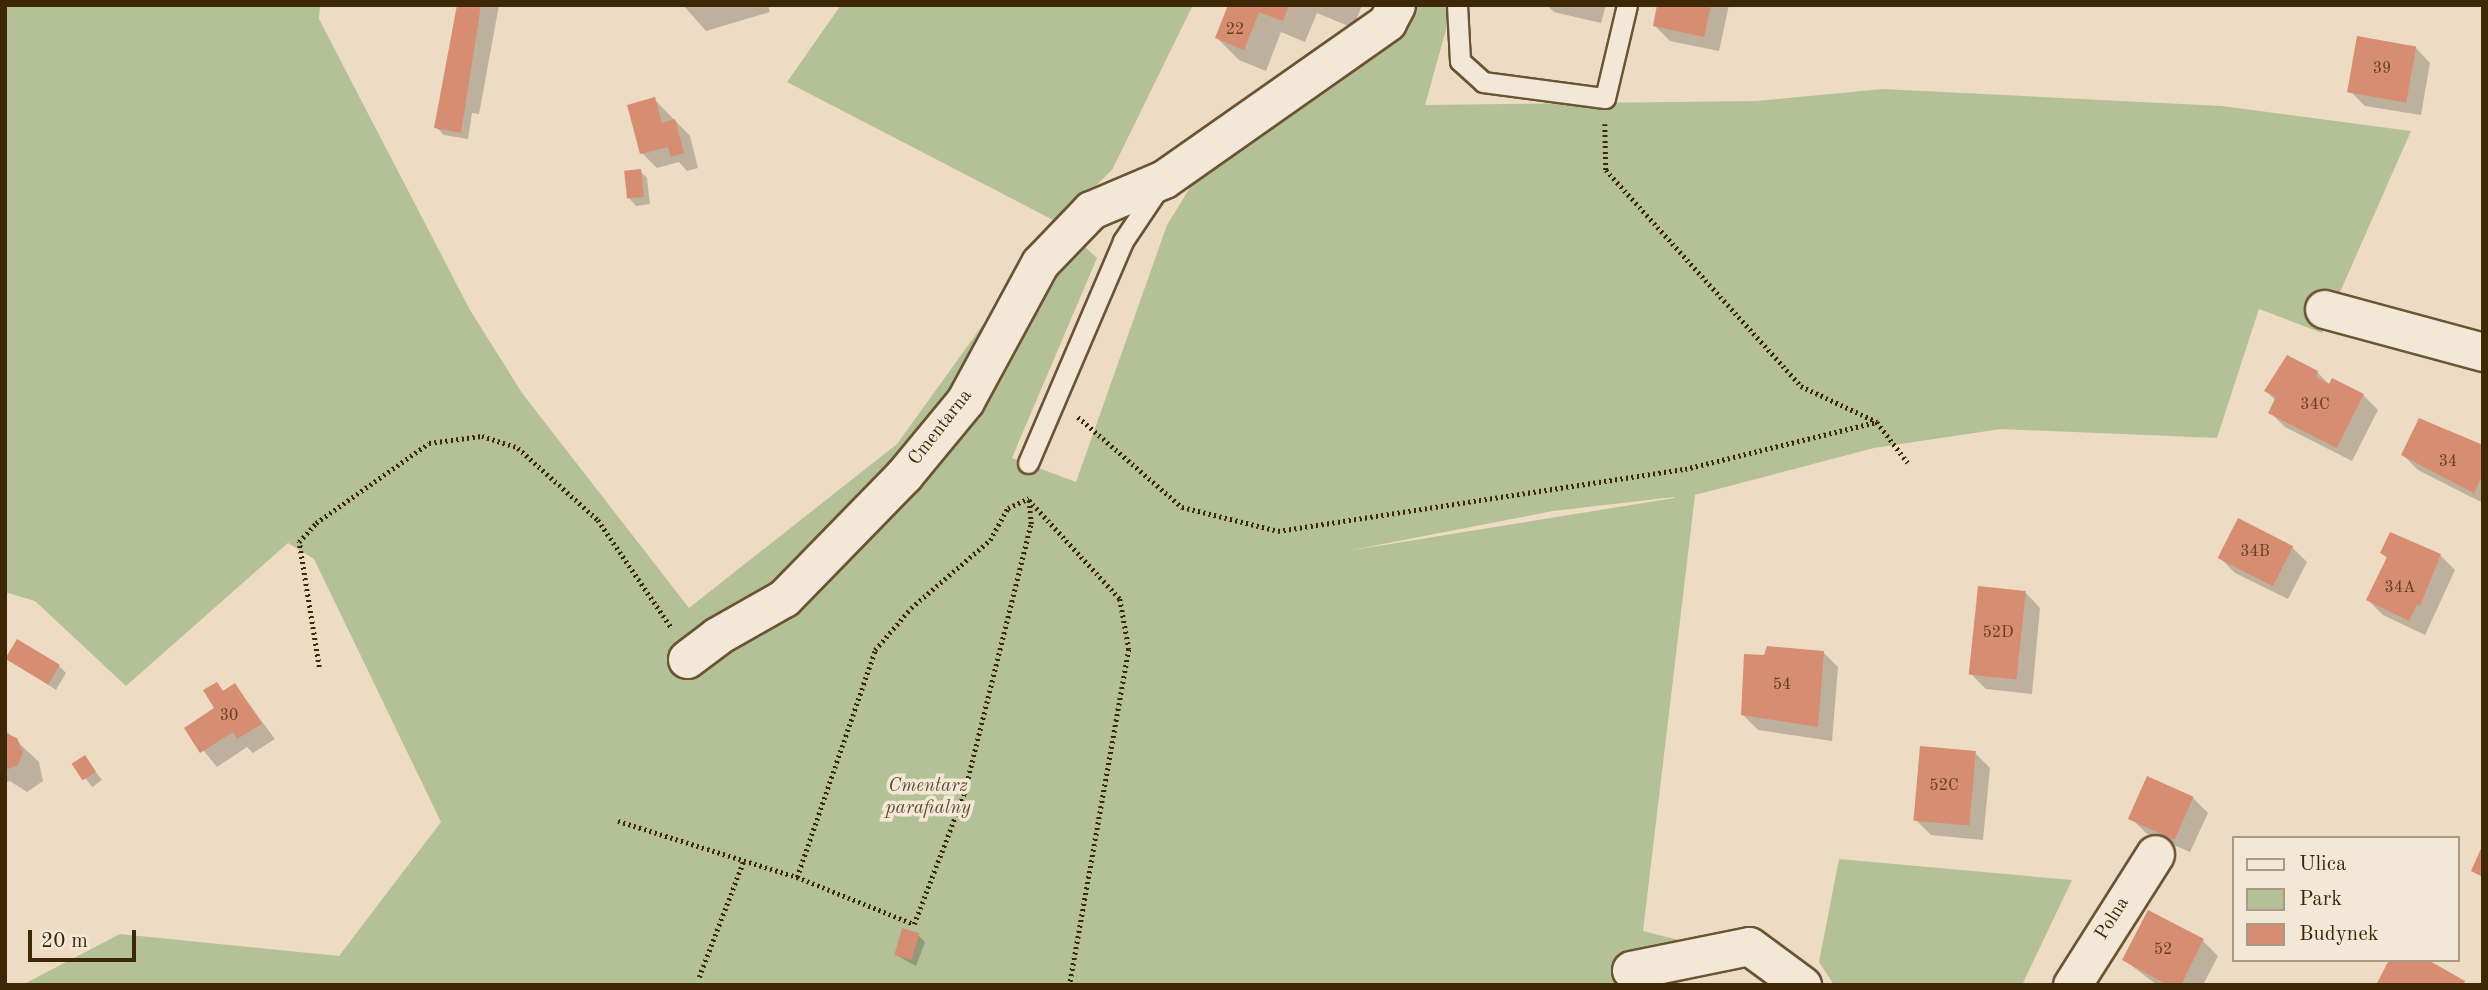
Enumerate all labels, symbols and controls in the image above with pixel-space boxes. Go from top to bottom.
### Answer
house number: 22 [1226,20,1244,40]
house number: 39 [2373,59,2391,79]
street label: Cmentarna [904,385,978,471]
house number: 34C [2300,395,2330,415]
house number: 34 [2439,452,2457,472]
house number: 34B [2240,542,2270,562]
house number: 34A [2385,578,2415,598]
house number: 52D [1982,623,2014,643]
house number: 54 [1773,675,1791,695]
house number: 30 [220,706,238,726]
park label: Cmentarz parafialny [885,776,971,820]
house number: 52C [1929,776,1959,796]
legend [2232,836,2460,962]
text: Ulica [2299,854,2346,875]
text: Park [2299,889,2342,910]
street label: Polna [2091,893,2135,945]
scale bar [32,916,140,960]
text: Budynek [2299,924,2379,945]
text: 20 m [41,931,88,952]
house number: 52 [2154,940,2172,960]

